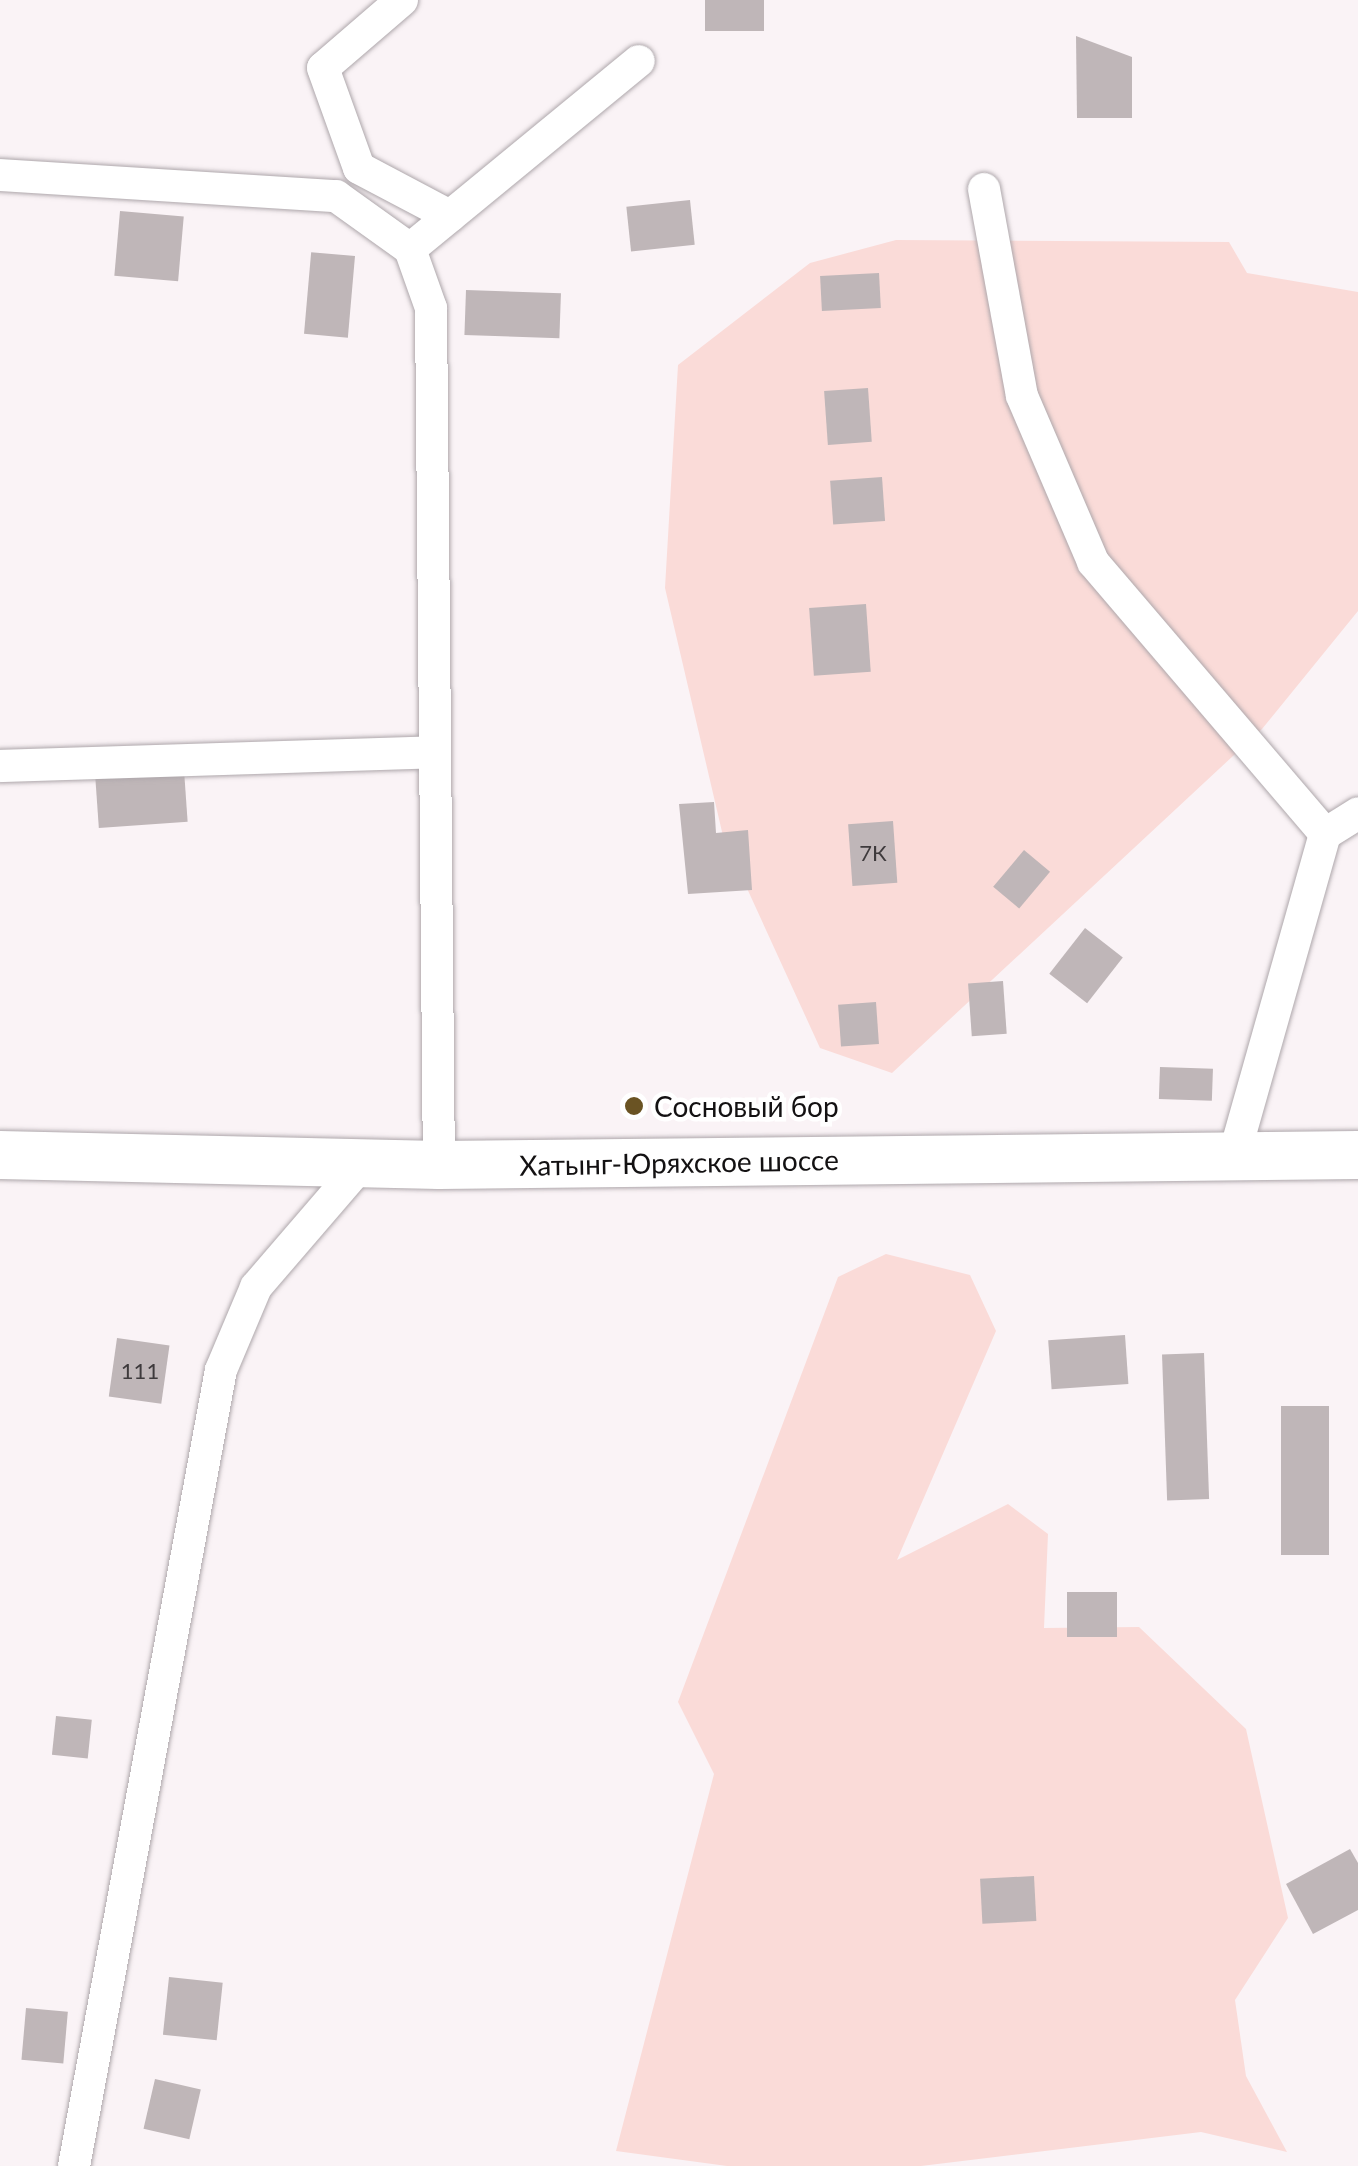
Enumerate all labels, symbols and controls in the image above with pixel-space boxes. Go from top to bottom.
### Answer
house number: 7К [859,840,887,866]
place label: Сосновый бор [654,1089,839,1123]
marker: Сосновый бор [623,1095,645,1117]
street label: Хатынг-Юряхское шоссе [519,1142,839,1182]
house number: 111 [121,1358,159,1384]

